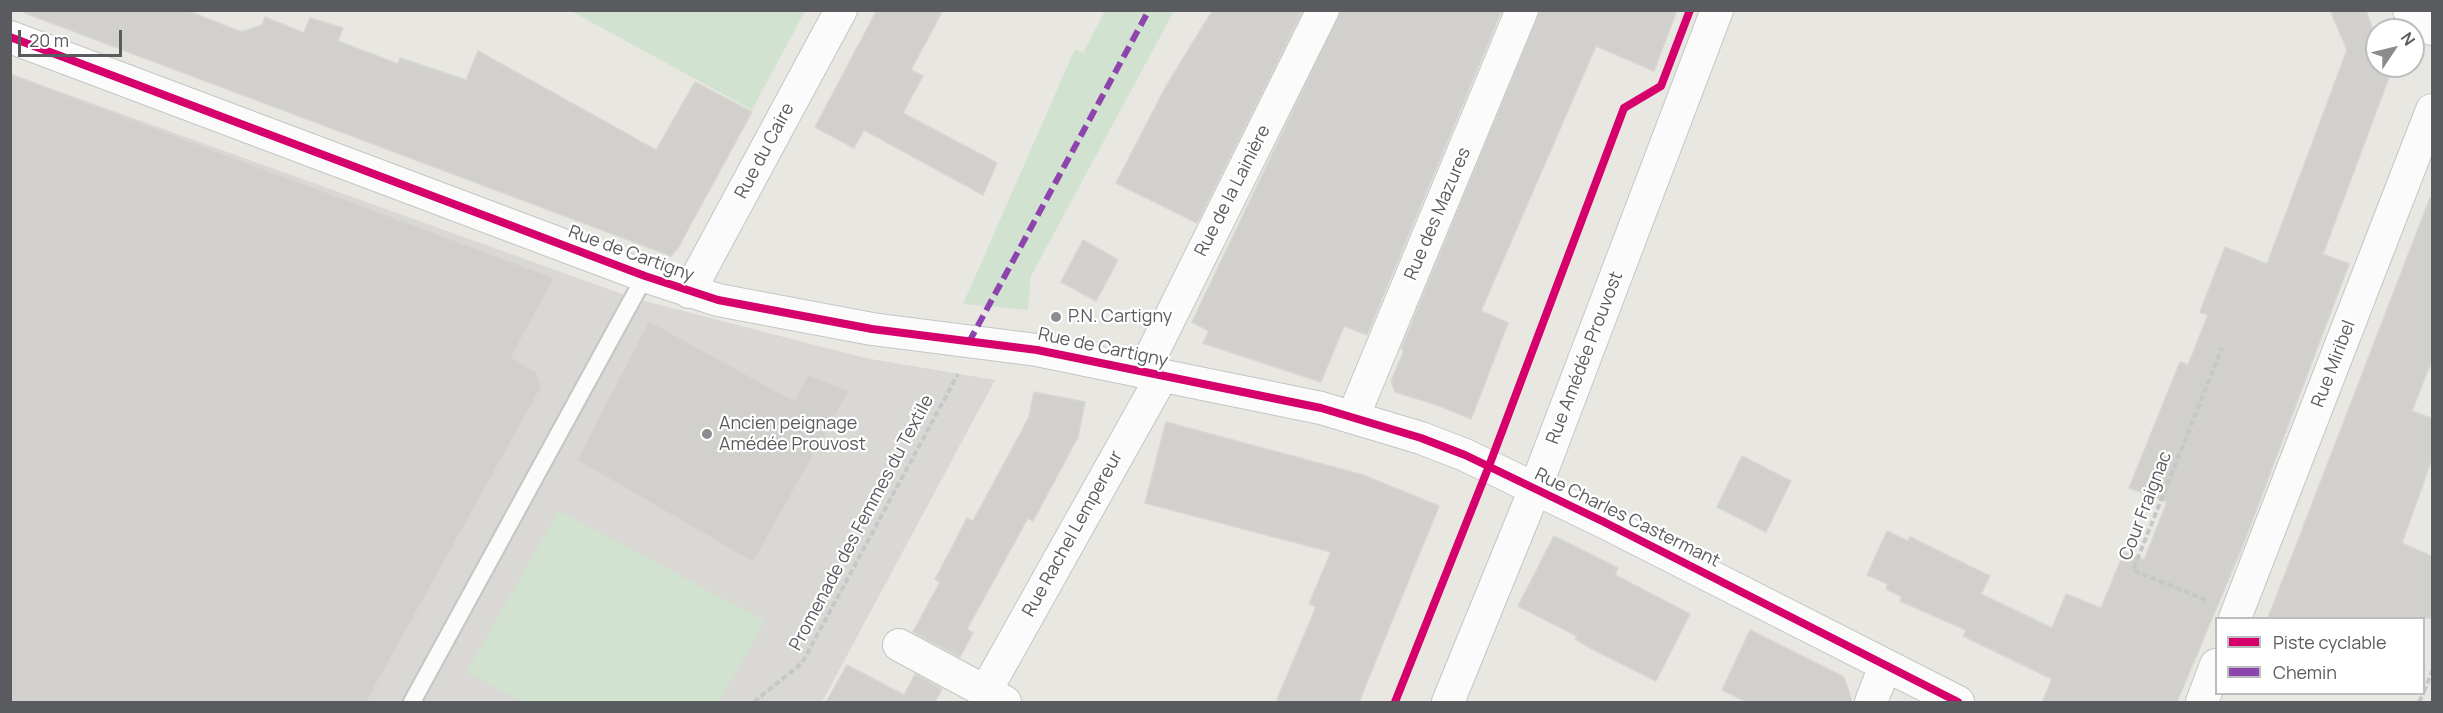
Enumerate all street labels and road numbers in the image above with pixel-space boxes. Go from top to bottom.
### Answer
street label: Rue du Caire [731,100,799,202]
street label: Rue de la Lainière [1191,122,1275,260]
street label: Rue des Mazures [1400,144,1476,284]
street label: Rue de Cartigny [565,221,697,287]
street label: Rue Amédée Prouvost [1542,269,1628,447]
street label: Rue Miribel [2308,317,2360,411]
street label: Rue de Cartigny [1036,324,1170,372]
street label: Promenade des Femmes du Textile [785,392,939,654]
street label: Rue Rachel Lempereur [1018,447,1128,621]
street label: Cour Fraignac [2115,448,2177,564]
street label: Rue Charles Castermant [1531,464,1723,572]

